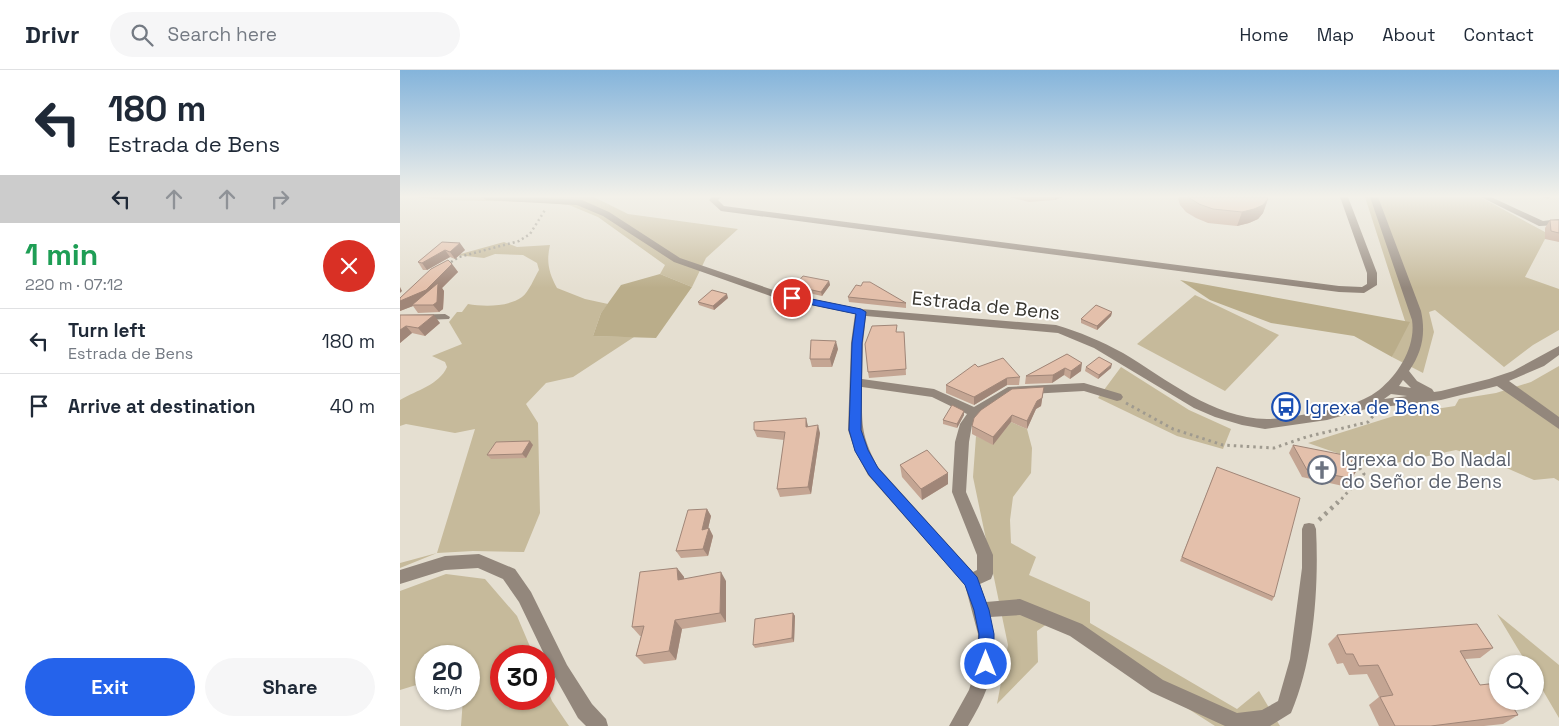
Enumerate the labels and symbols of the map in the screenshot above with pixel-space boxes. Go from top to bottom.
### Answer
pin [771,277,813,319]
street label: Estrada de Bens [911,285,1061,326]
bus stop icon: Igrexa de Bens [1271,392,1301,422]
place label: Igrexa de Bens [1305,395,1440,420]
place label: Igrexa do Bo Nadal do Señor de Bens [1341,447,1511,494]
church icon: Igrexa do Bo Nadal do Señor de Bens [1307,455,1337,485]
position arrow [959,637,1011,689]
speed limit sign: 30 [490,645,555,710]

